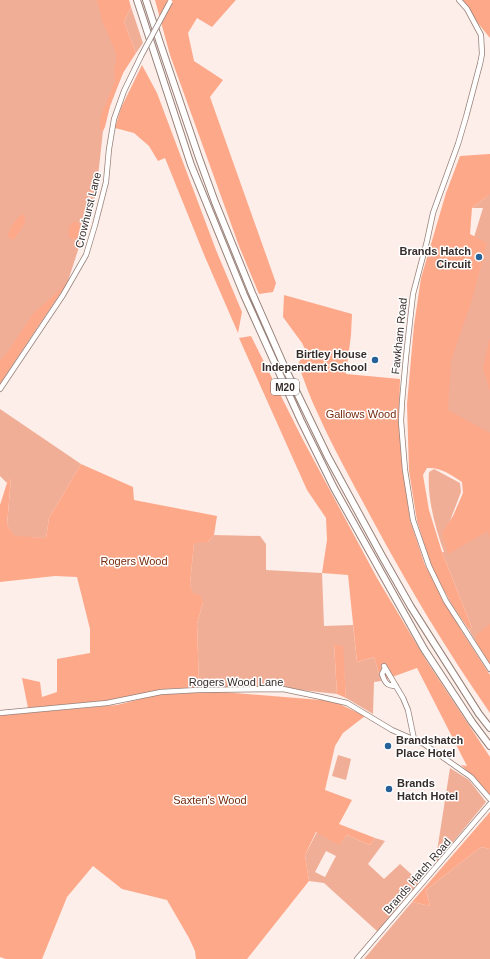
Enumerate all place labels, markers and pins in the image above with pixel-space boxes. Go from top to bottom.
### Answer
place label: Brands Hatch Circuit [399,245,471,270]
marker: Brands Hatch Circuit [474,252,484,262]
place label: Birtley House Independent School [262,348,367,373]
marker: Birtley House Independent School [370,355,380,365]
place label: Brandshatch Place Hotel [396,734,464,759]
marker: Brandshatch Place Hotel [383,741,393,751]
place label: Brands Hatch Hotel [397,777,458,802]
marker: Brands Hatch Hotel [384,784,394,794]

